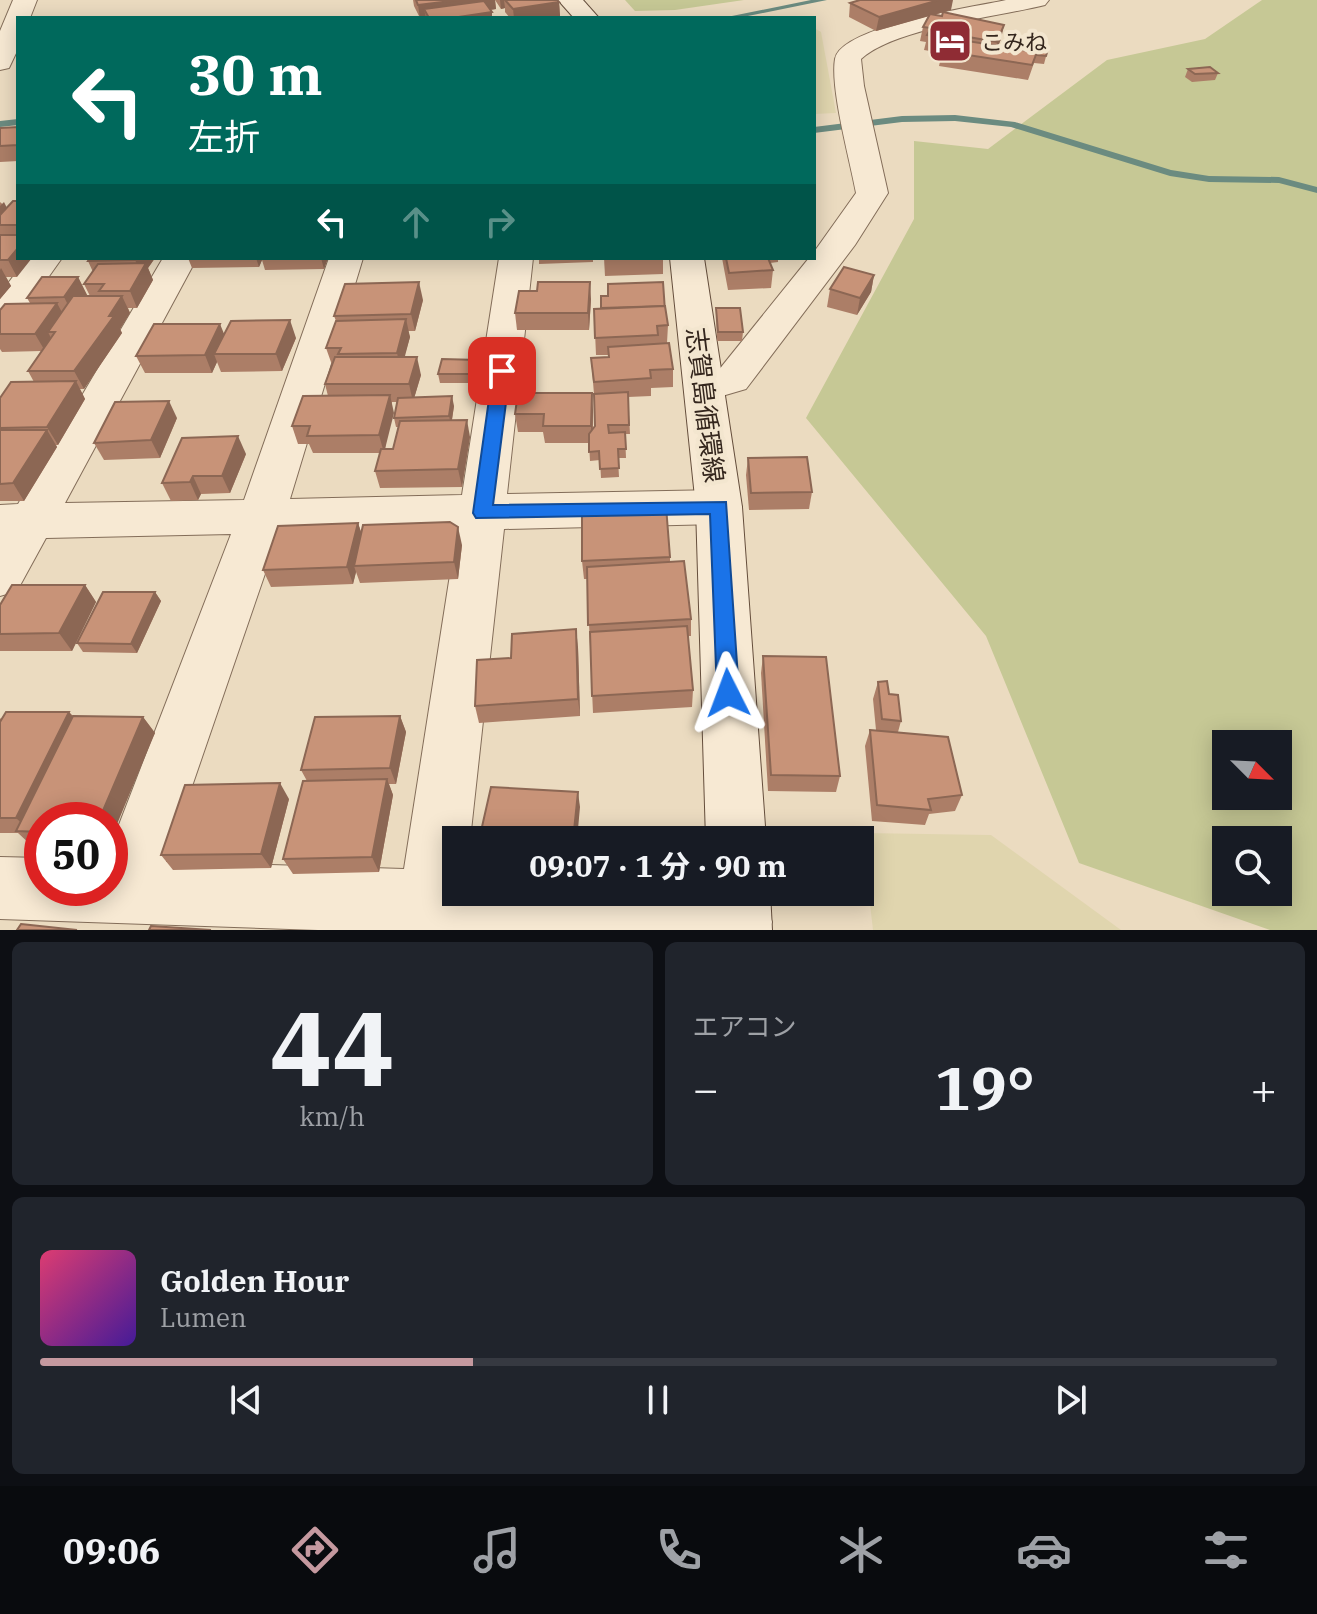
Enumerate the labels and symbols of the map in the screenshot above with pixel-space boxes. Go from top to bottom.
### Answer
hotel icon: こみね [926,17,974,65]
place label: こみね [981,27,1047,56]
street label: 志賀島循環線 [680,326,732,484]
pin [468,337,536,405]
position arrow [686,651,770,735]
north arrow [1212,730,1292,810]
speed limit sign: 50 [24,802,128,906]

